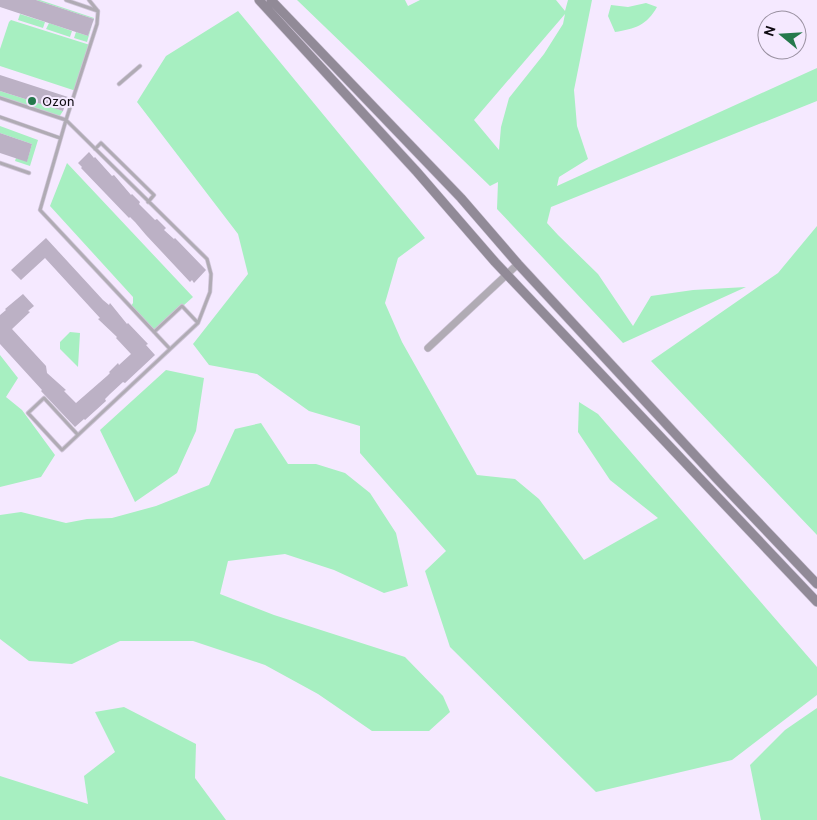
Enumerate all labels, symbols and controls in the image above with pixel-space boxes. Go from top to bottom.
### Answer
north arrow [757,10,807,60]
text: N [761,24,781,39]
place label: Ozon [42,94,75,111]
marker: Ozon [26,95,38,107]

